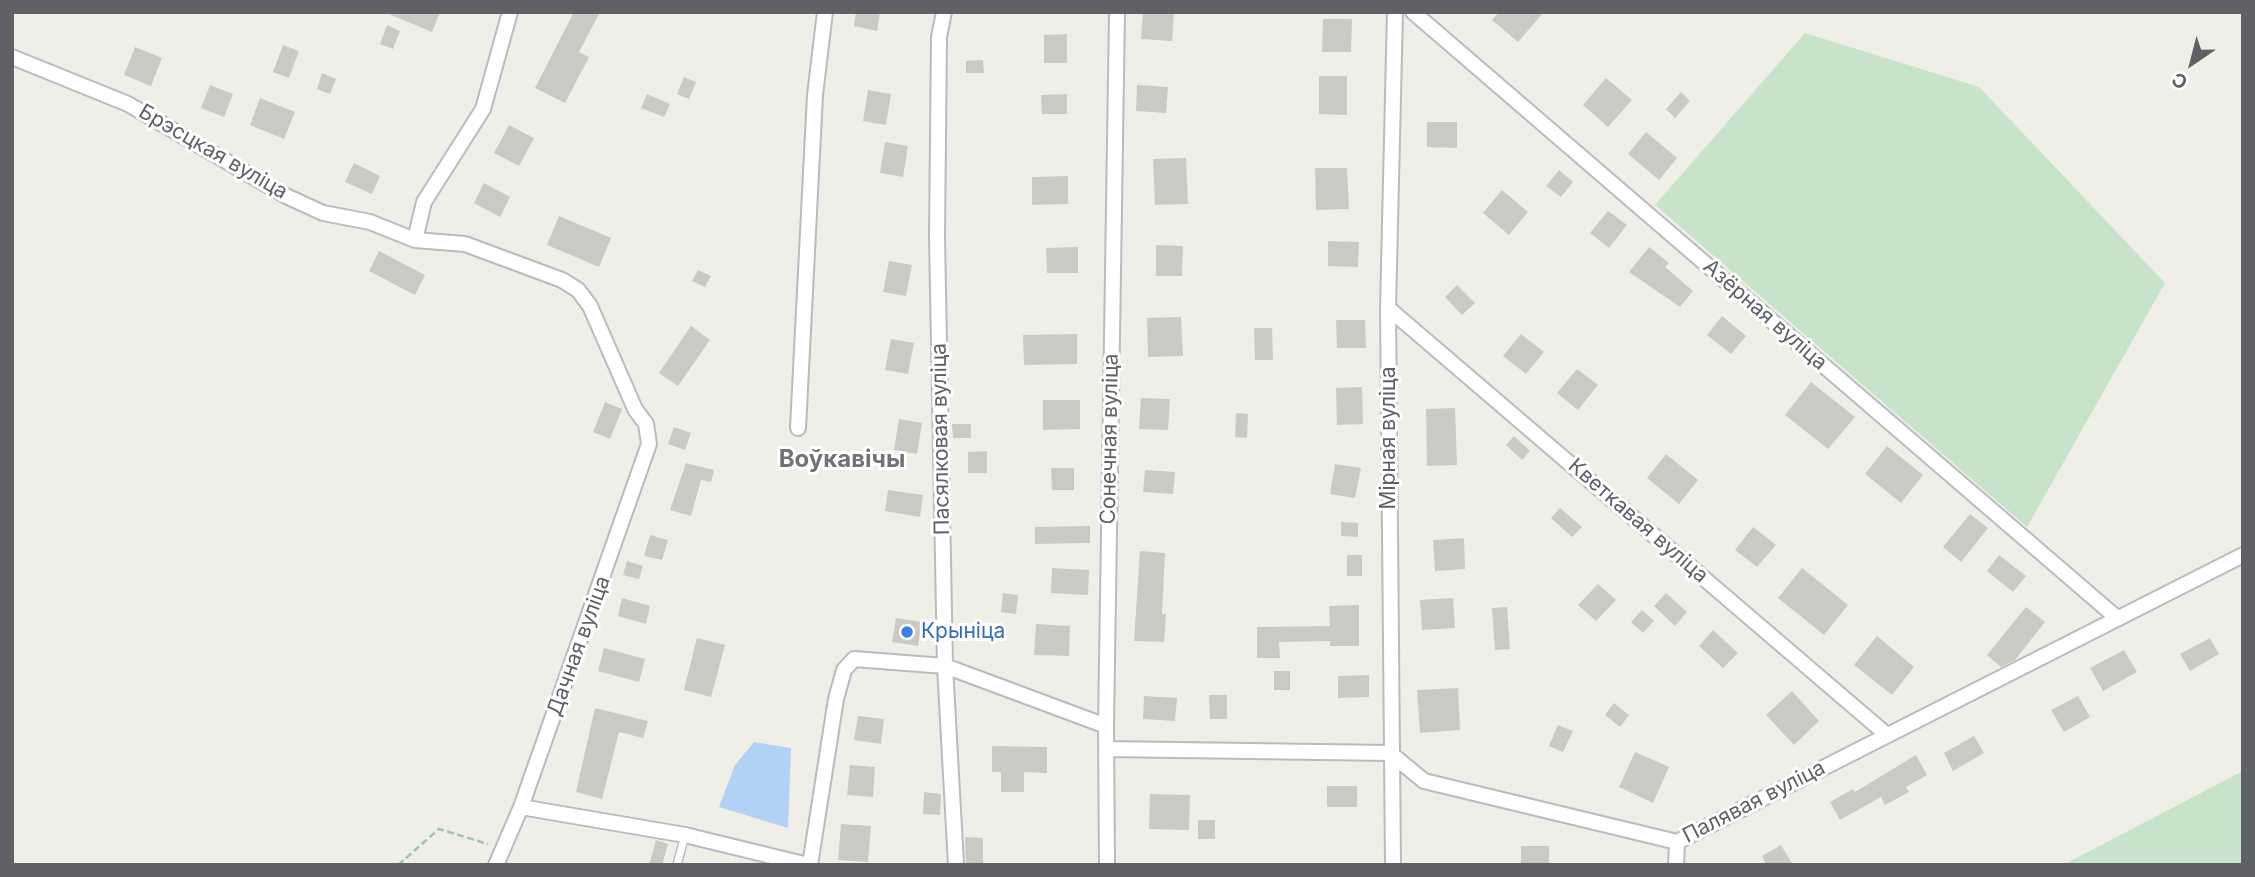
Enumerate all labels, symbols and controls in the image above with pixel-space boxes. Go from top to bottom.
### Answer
north arrow [2157,28,2227,98]
text: С [2167,67,2192,94]
street label: Брэсцкая вуліца [134,99,292,205]
street label: Азёрная вуліца [1698,254,1832,376]
street label: Пасялковая вуліца [927,343,955,535]
street label: Сонечная вуліца [1096,353,1124,525]
street label: Мірная вуліца [1376,367,1402,509]
district label: Воўкавічы [779,446,905,474]
street label: Кветкавая вуліца [1563,453,1713,589]
street label: Дачная вуліца [542,573,616,719]
place label: Крыніца [921,619,1005,645]
marker: Крыніца [899,624,915,640]
street label: Палявая вуліца [1679,755,1829,849]

